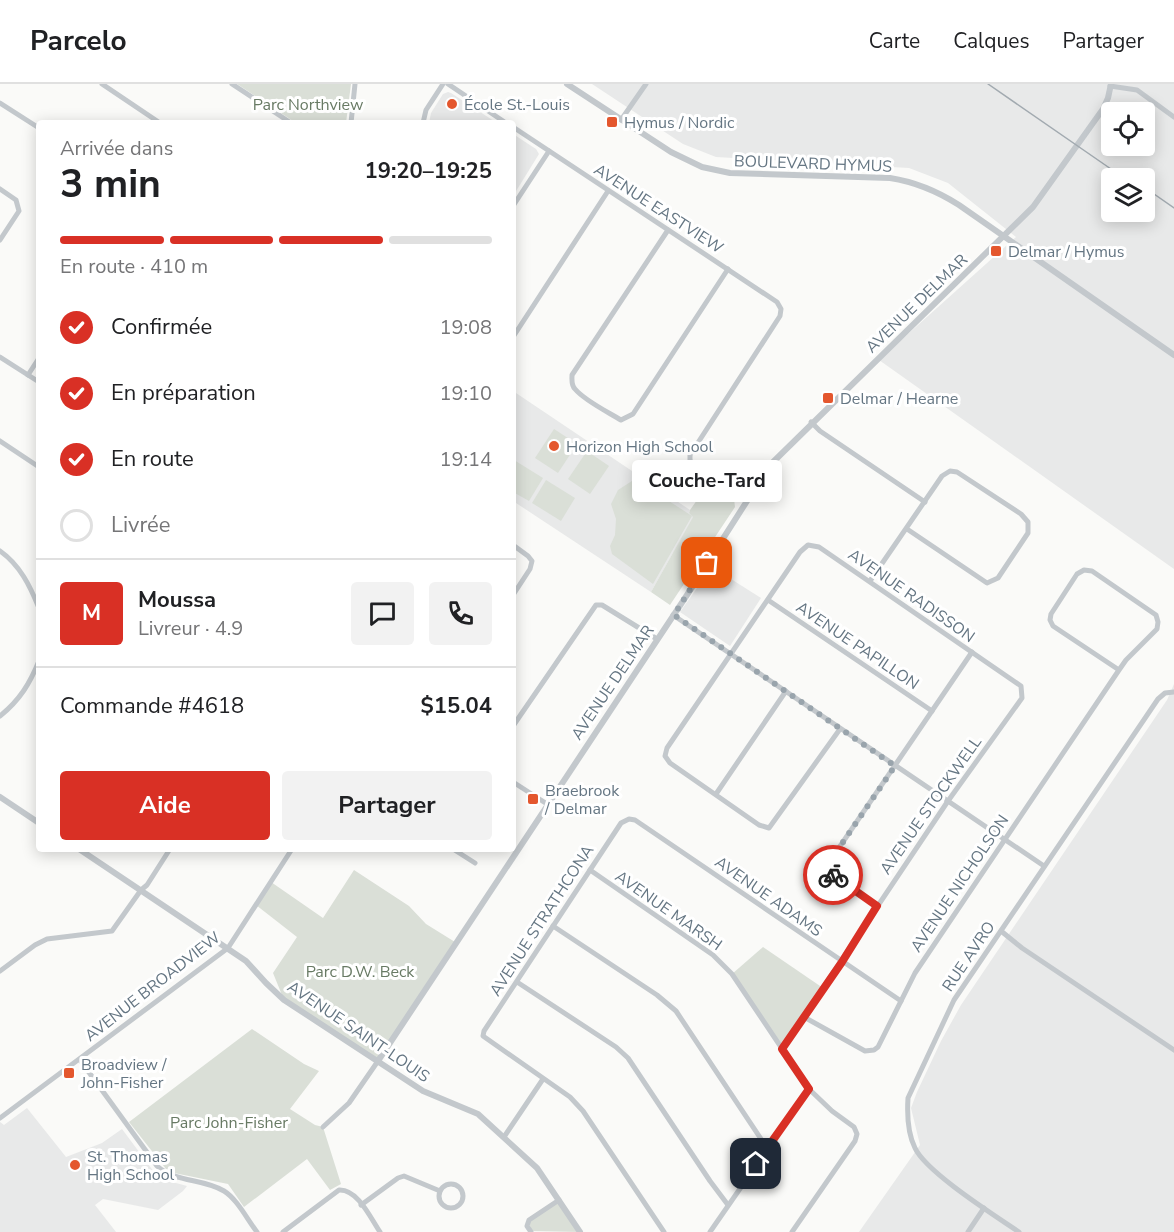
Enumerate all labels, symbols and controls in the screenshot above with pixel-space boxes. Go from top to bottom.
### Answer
text: Parcelo [30,22,127,60]
text: Carte [869,27,920,55]
text: Calques [953,27,1030,55]
text: Partager [1063,27,1144,55]
park label: Parc Northview [253,94,364,116]
place label: École St.-Louis [464,94,570,116]
marker: École St.-Louis [445,97,459,111]
map controls [1101,102,1155,222]
button: locate [1101,102,1155,156]
place label: Hymus / Nordic [624,112,735,134]
marker: Hymus / Nordic [605,115,619,129]
text: Arrivée dans [60,135,173,162]
street label: BOULEVARD HYMUS [733,150,893,178]
text: 19:20–19:25 [364,156,492,186]
text: 3 min [60,158,161,211]
street label: AVENUE EASTVIEW [590,159,728,259]
button: layers [1101,168,1155,222]
place label: Delmar / Hymus [1008,241,1125,263]
marker: Delmar / Hymus [989,244,1003,258]
street label: AVENUE DELMAR [861,249,973,358]
text: En route · 410 m [60,253,208,280]
icon: check [60,311,93,344]
text: Confirmée [111,312,212,342]
text: 19:08 [439,314,492,341]
icon: check [60,377,93,410]
text: En préparation [111,378,256,408]
text: 19:10 [439,380,492,407]
place label: Delmar / Hearne [840,388,958,410]
marker: Delmar / Hearne [821,391,835,405]
place label: Horizon High School [566,436,713,458]
marker: Horizon High School [547,439,561,453]
icon: check [60,443,93,476]
text: En route [111,444,194,474]
text: 19:14 [439,446,492,473]
callout: Couche-Tard [632,461,782,503]
text: Couche-Tard [648,467,766,494]
text: Livrée [111,510,171,540]
pin [681,537,732,588]
street label: AVENUE RADISSON [844,544,979,648]
icon: bag [690,546,723,579]
button: chat [351,582,414,645]
button: phone [429,582,492,645]
text: Moussa [138,585,216,615]
street label: AVENUE PAPILLON [792,596,923,695]
text: M [82,598,101,628]
text: Livreur · 4.9 [138,615,243,642]
street label: AVENUE DELMAR [566,621,660,744]
text: Commande #4618 [60,691,244,721]
text: $15.04 [421,691,492,721]
street label: AVENUE STOCKWELL [875,732,987,879]
button: Aide [60,771,270,840]
button: Partager [282,771,492,840]
place label: Braebrook / Delmar [544,780,620,820]
marker: Braebrook / Delmar [526,792,540,806]
street label: AVENUE NICHOLSON [906,810,1014,957]
street label: AVENUE STRATHCONA [485,840,599,1000]
courier [803,845,863,905]
street label: AVENUE ADAMS [710,852,827,942]
icon: bike [817,859,850,892]
street label: AVENUE MARSH [610,866,726,956]
street label: RUE AVRO [937,917,1000,996]
street label: AVENUE BROADVIEW [80,927,225,1047]
park label: Parc D.W. Beck [306,961,415,983]
street label: AVENUE SAINT-LOUIS [283,976,434,1088]
place label: Broadview / John-Fisher [80,1054,167,1094]
marker: Broadview / John-Fisher [62,1066,76,1080]
park label: Parc John-Fisher [170,1112,288,1134]
pin [730,1138,781,1189]
place label: St. Thomas High School [87,1146,175,1186]
icon: home [739,1147,772,1180]
marker: St. Thomas High School [68,1158,82,1172]

